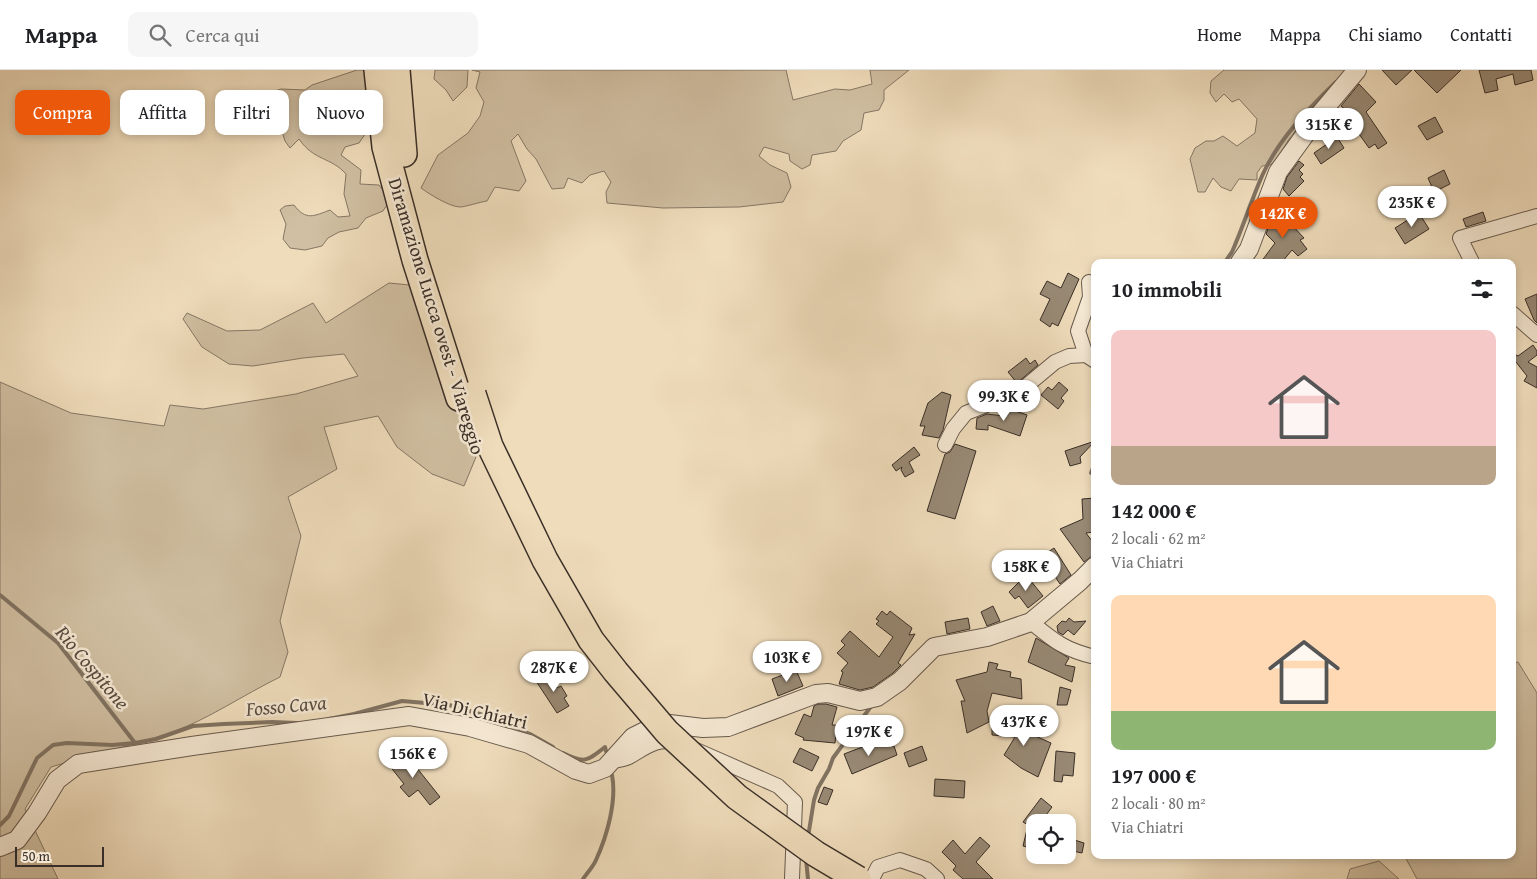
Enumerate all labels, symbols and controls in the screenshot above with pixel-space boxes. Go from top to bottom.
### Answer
search box [128,12,478,57]
text: Mappa [25,17,98,52]
icon: search [146,21,174,49]
text: Cerca qui [186,21,260,49]
text: Home [1197,21,1242,48]
text: Mappa [1270,21,1321,48]
text: Chi siamo [1349,21,1422,48]
text: Contatti [1450,21,1512,48]
chip: Compra [15,90,110,135]
chip: Affitta [120,90,205,135]
chip: Filtri [215,90,289,135]
chip: Nuovo [299,90,383,135]
pin: 315K € [1288,108,1370,150]
text: 315K € [1306,112,1352,136]
street label: Diramazione Lucca ovest - Viareggio [381,174,493,458]
pin: 235K € [1371,186,1453,228]
text: 235K € [1389,190,1435,214]
pin: 142K € [1242,196,1324,239]
text: 142K € [1260,201,1306,225]
text: 10 immobili [1111,274,1222,305]
icon: filters [1468,275,1496,303]
icon: home [1259,362,1349,452]
pin: 99.3K € [958,380,1050,422]
text: 99.3K € [978,384,1030,408]
text: 142 000 € [1111,495,1196,526]
text: 2 locali · 62 m² [1111,526,1206,550]
pin: 158K € [985,550,1067,592]
text: Via Chiatri [1111,550,1184,574]
text: 158K € [1003,554,1049,578]
water label: Rio Cospitone [48,618,137,715]
icon: home [1259,627,1349,717]
pin: 103K € [746,640,828,683]
text: 103K € [764,645,810,669]
pin: 287K € [513,650,595,693]
text: 287K € [531,655,577,679]
street label: Via Di Chiatri [420,684,530,736]
water label: Fosso Cava [244,687,328,723]
pin: 437K € [983,704,1065,747]
text: 437K € [1001,709,1047,733]
pin: 197K € [828,714,910,757]
text: 197K € [846,719,892,743]
pin: 156K € [372,736,454,779]
text: 156K € [390,741,436,765]
text: 197 000 € [1111,760,1196,791]
text: 2 locali · 80 m² [1111,791,1206,815]
map controls [1026,814,1076,864]
button: locate [1026,814,1076,864]
text: Via Chiatri [1111,815,1184,839]
scale bar [15,844,104,867]
text: 50 m [22,846,50,866]

